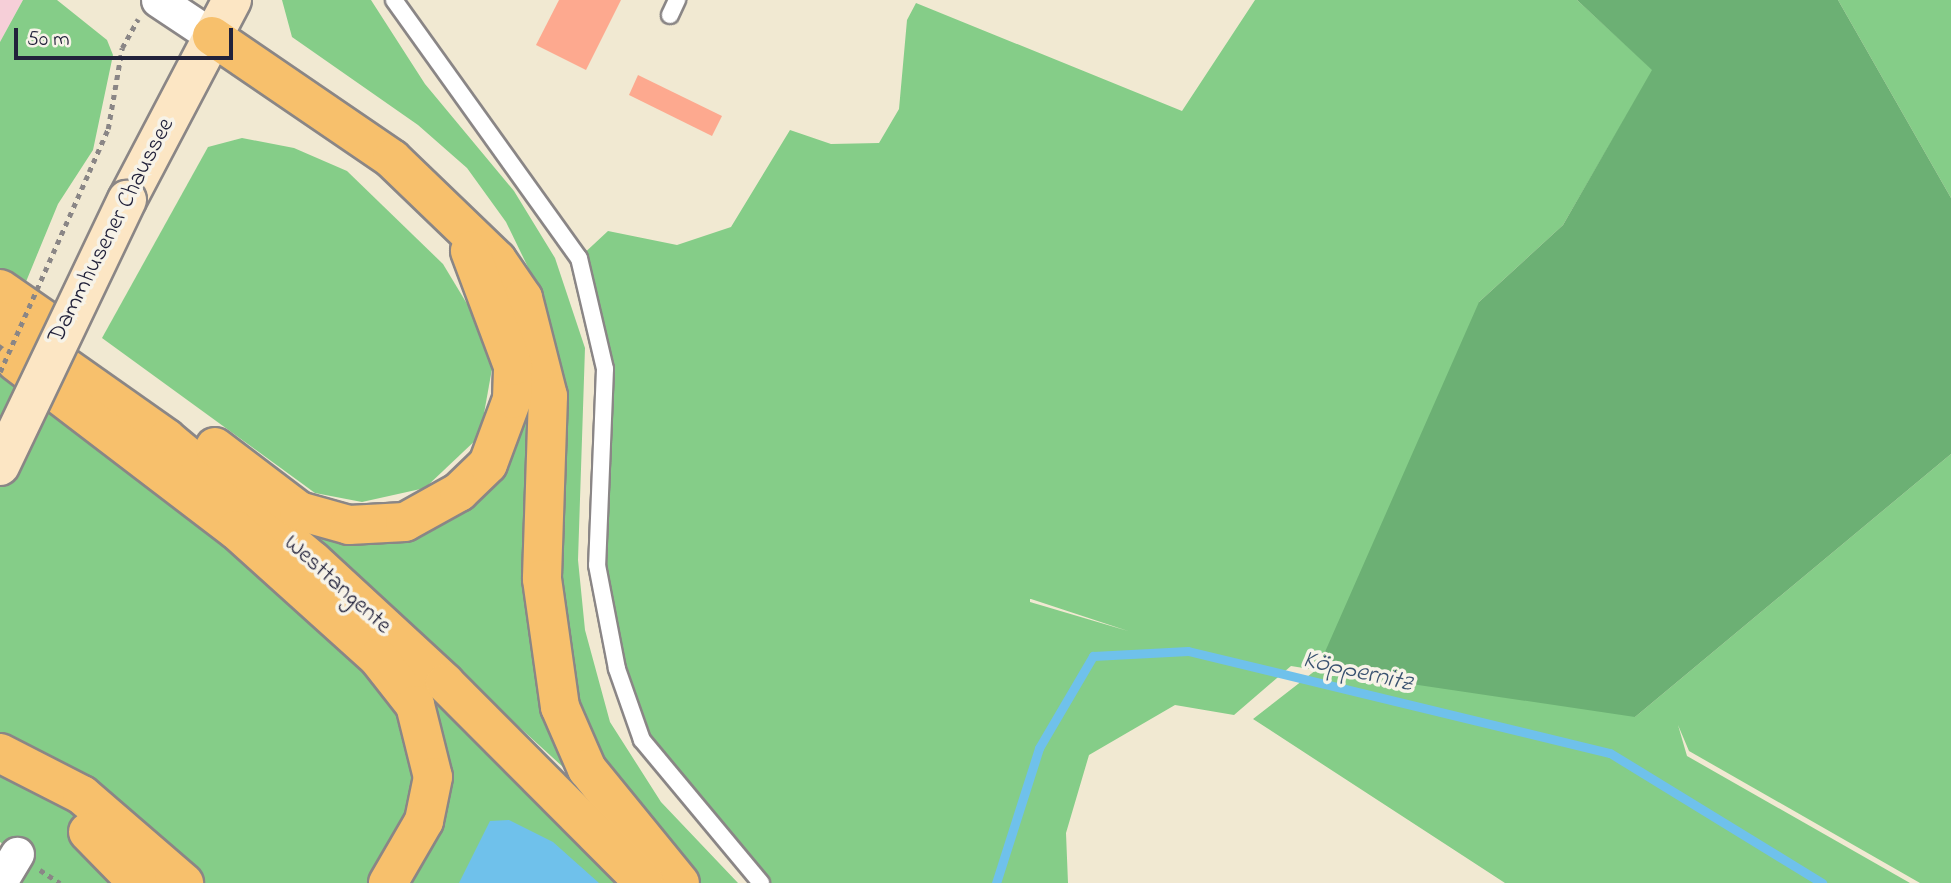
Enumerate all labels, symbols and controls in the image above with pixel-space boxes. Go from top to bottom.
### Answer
scale bar [18,14,236,58]
text: 50 m [27,25,70,55]
street label: Dammhusener Chaussee [43,114,181,348]
street label: Westtangente [277,529,397,641]
water label: Köppernitz [1299,645,1415,701]

